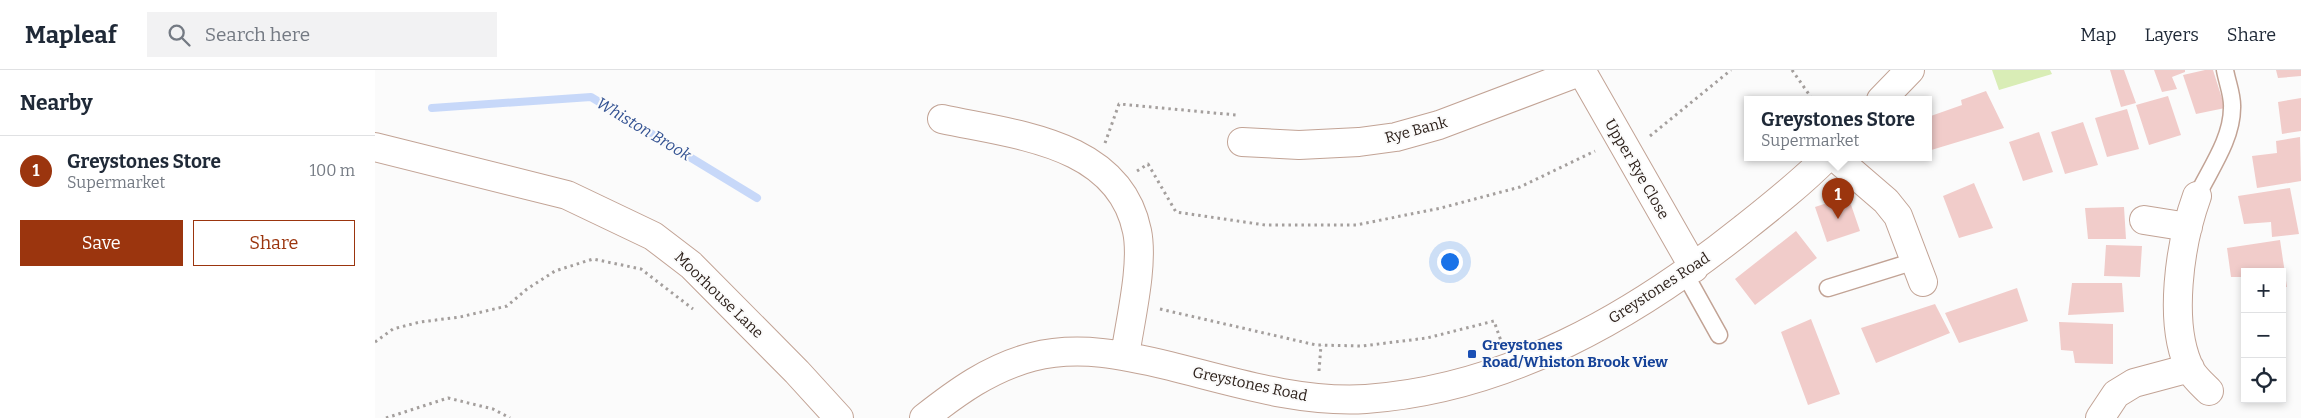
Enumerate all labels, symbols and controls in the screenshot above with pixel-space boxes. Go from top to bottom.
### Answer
search box [147,12,497,57]
text: Mapleaf [25,21,117,49]
icon: search [165,21,193,49]
text: Search here [205,23,310,46]
text: Map [2080,24,2116,46]
text: Layers [2144,24,2199,46]
text: Share [2227,24,2276,46]
text: Nearby [20,90,93,116]
water label: Whiston Brook [593,93,695,165]
popup [1744,96,1932,161]
text: Greystones Store [1761,108,1915,131]
street label: Rye Bank [1383,113,1450,147]
street label: Upper Rye Close [1601,116,1673,222]
text: Supermarket [1761,131,1859,150]
text: Greystones Store [67,150,221,173]
text: 1 [33,161,39,180]
text: 100 m [310,161,355,180]
text: Supermarket [67,173,165,192]
pin: 1 [1822,178,1854,219]
button: Save [20,220,183,266]
button: Share [193,220,355,266]
street label: Moorhouse Lane [671,248,767,342]
your location [1437,249,1463,275]
street label: Greystones Road [1605,249,1713,327]
map controls [2241,268,2286,403]
button: + [2241,268,2286,313]
button: − [2241,313,2286,358]
place label: Greystones Road/Whiston Brook View [1482,336,1668,371]
marker: Greystones Road/Whiston Brook View [1466,348,1478,360]
button: locate [2241,358,2286,403]
street label: Greystones Road [1191,363,1309,405]

